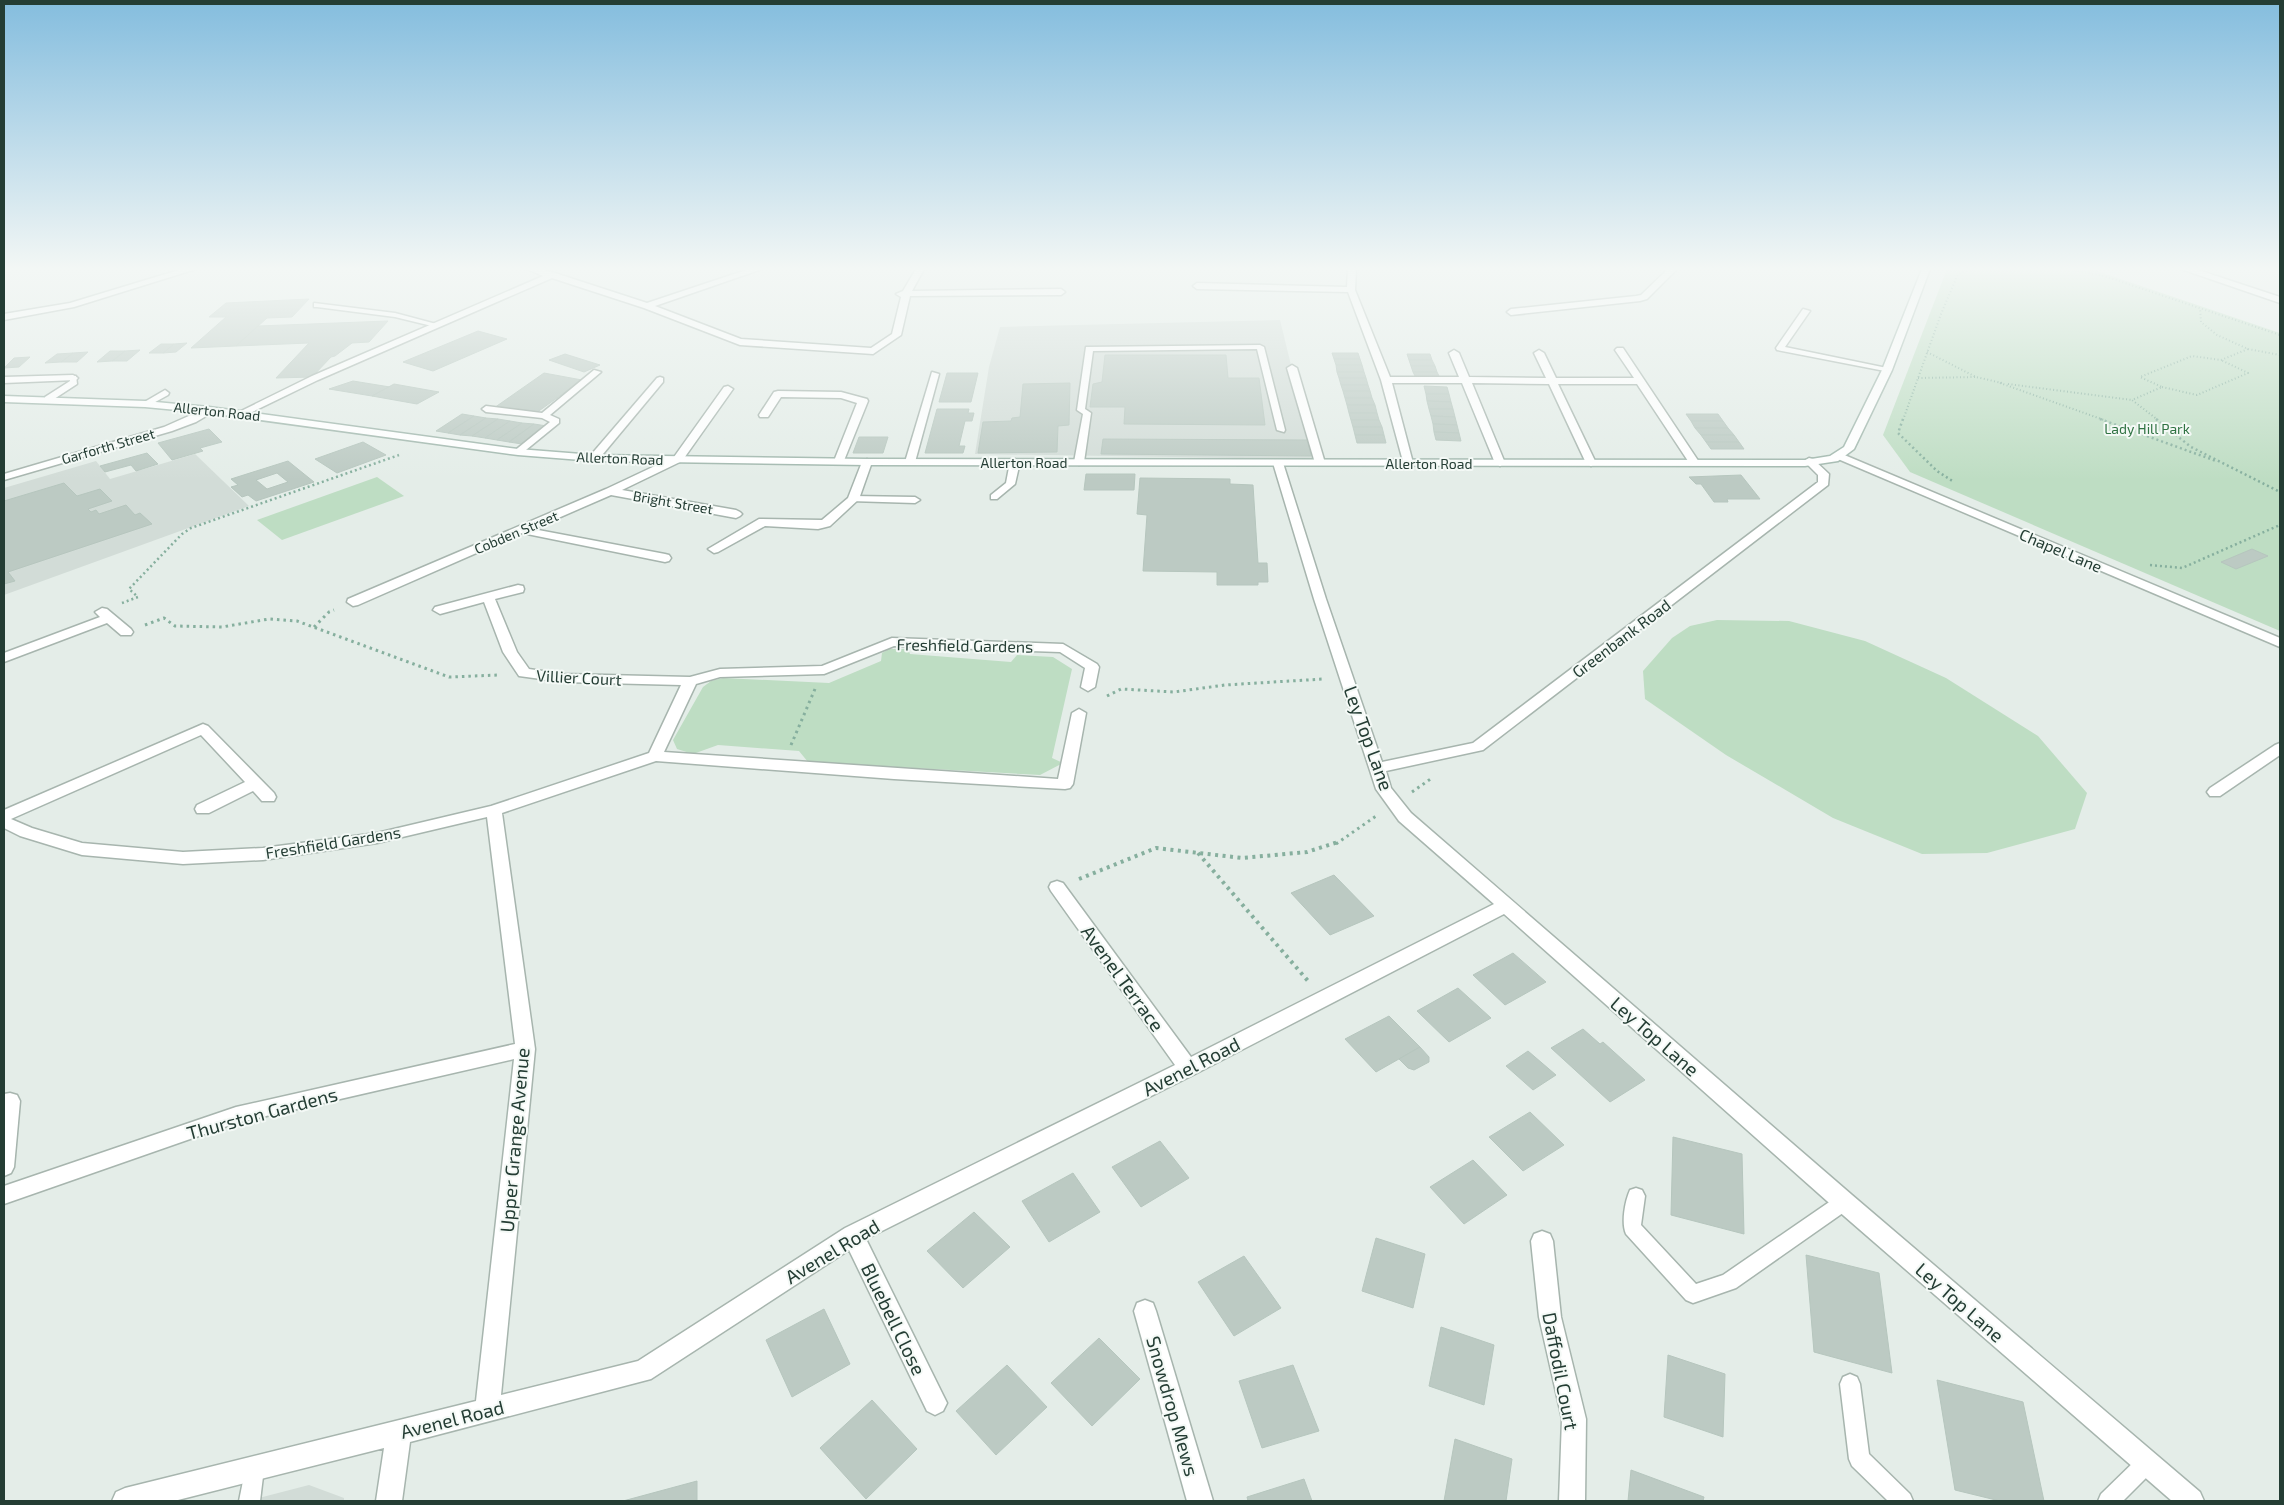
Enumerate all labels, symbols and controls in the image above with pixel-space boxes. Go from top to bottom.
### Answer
street label: Allerton Road [173,398,261,424]
park label: Lady Hill Park [2104,420,2190,437]
street label: Garforth Street [59,425,157,467]
street label: Allerton Road [576,448,664,468]
street label: Allerton Road [981,454,1067,471]
street label: Allerton Road [1386,455,1472,472]
street label: Bright Street [632,487,714,517]
street label: Cobden Street [471,507,561,557]
street label: Chapel Lane [2017,524,2105,576]
street label: Greenbank Road [1568,595,1674,681]
street label: Freshfield Gardens [897,634,1033,656]
street label: Villier Court [536,665,622,689]
street label: Ley Top Lane [1339,683,1399,793]
street label: Freshfield Gardens [264,822,402,862]
street label: Avenel Terrace [1077,920,1169,1036]
street label: Ley Top Lane [1606,991,1704,1081]
street label: Avenel Road [1139,1032,1243,1100]
street label: Upper Grange Avenue [494,1047,534,1233]
street label: Thurston Gardens [184,1082,340,1144]
street label: Avenel Road [781,1214,883,1288]
street label: Ley Top Lane [1911,1257,2009,1347]
street label: Bluebell Close [857,1259,931,1379]
street label: Daffodil Court [1538,1310,1584,1432]
street label: Snowdrop Mews [1142,1333,1204,1479]
street label: Avenel Road [398,1395,506,1443]

